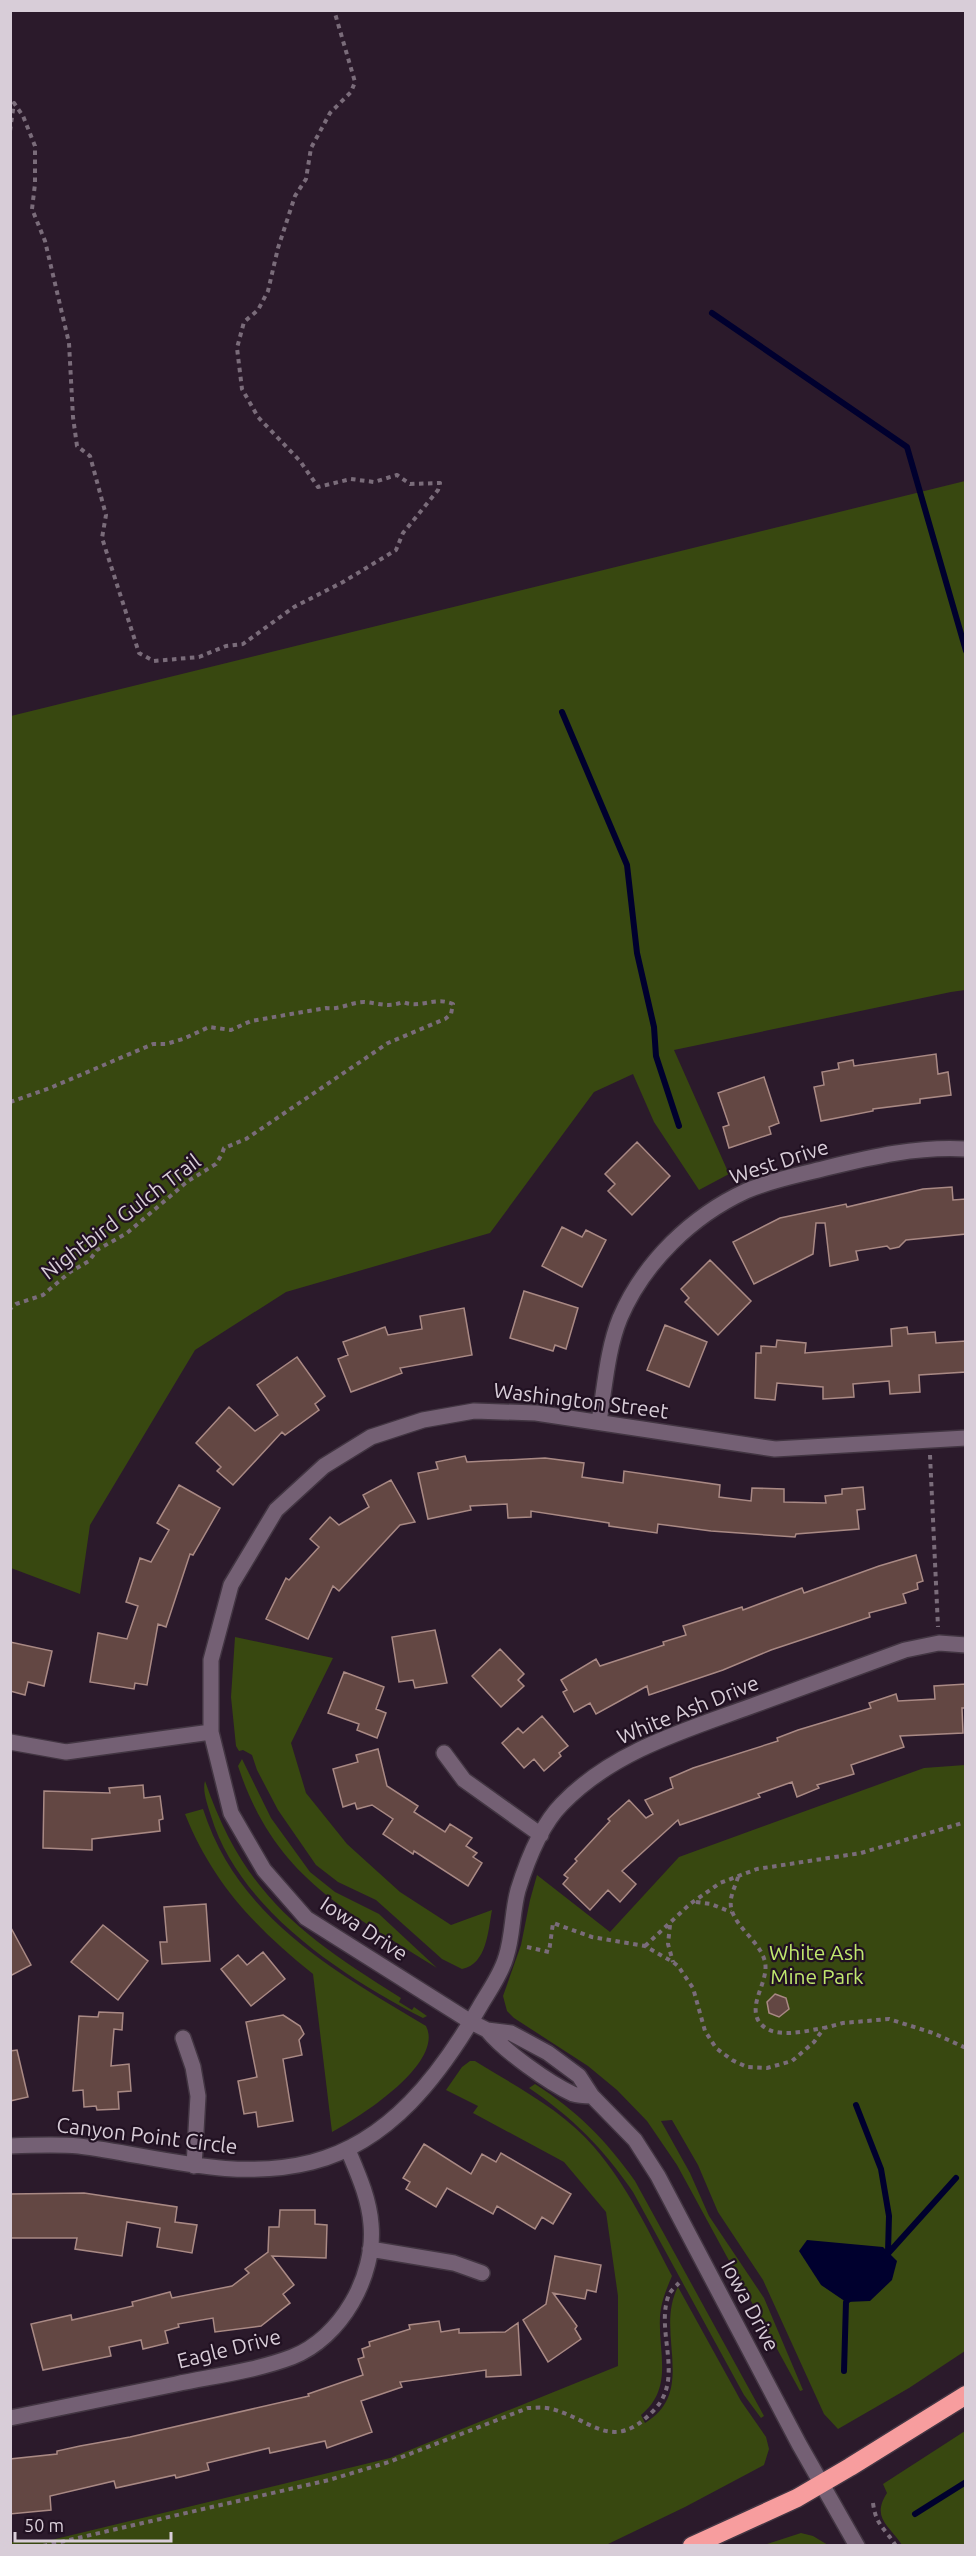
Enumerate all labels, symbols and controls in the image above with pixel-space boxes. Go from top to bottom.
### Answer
street label: West Drive [726,1134,831,1188]
street label: Nightbird Gulch Trail [36,1149,205,1284]
street label: Washington Street [492,1377,670,1423]
street label: White Ash Drive [613,1670,762,1748]
street label: Iowa Drive [316,1891,413,1965]
park label: White Ash Mine Park [769,1940,865,1988]
street label: Canyon Point Circle [55,2112,239,2158]
street label: Iowa Drive [717,2256,785,2355]
street label: Eagle Drive [174,2324,283,2373]
scale bar [15,2505,171,2543]
text: 50 m [24,2515,64,2535]

